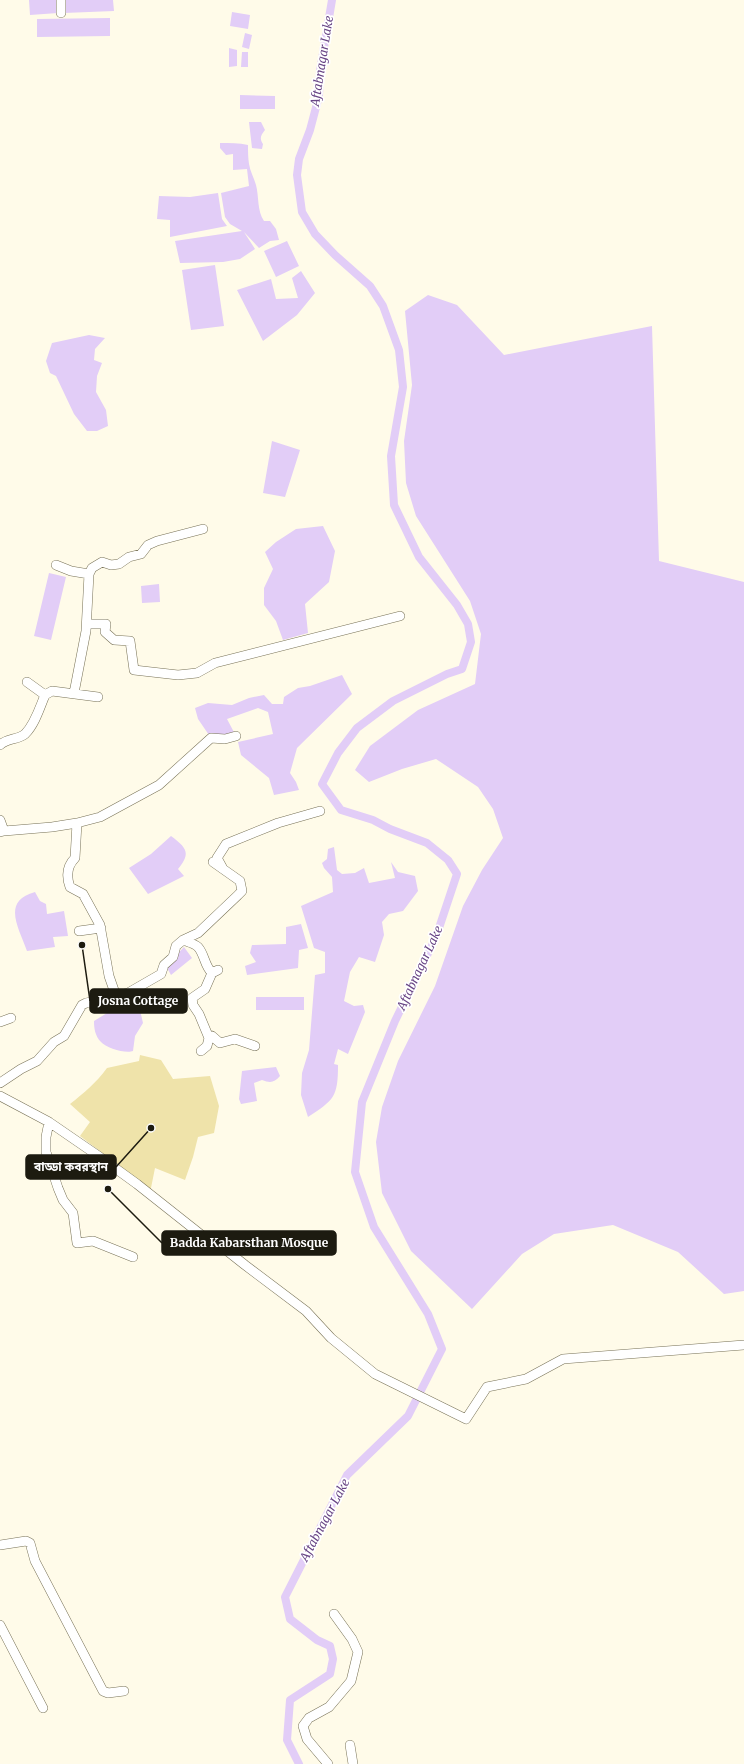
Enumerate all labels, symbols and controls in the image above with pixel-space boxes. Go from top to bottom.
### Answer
water label: Aftabnagar Lake [307,15,336,108]
water label: Aftabnagar Lake [393,923,446,1013]
callout: Josna Cottage [90,989,187,1013]
text: Josna Cottage [97,993,179,1008]
callout: বাড্ডা কবরস্থান [26,1155,116,1179]
text: বাড্ডা কবরস্থান [33,1159,109,1174]
callout: Badda Kabarsthan Mosque [162,1231,336,1255]
text: Badda Kabarsthan Mosque [170,1235,329,1250]
water label: Aftabnagar Lake [296,1476,353,1564]

